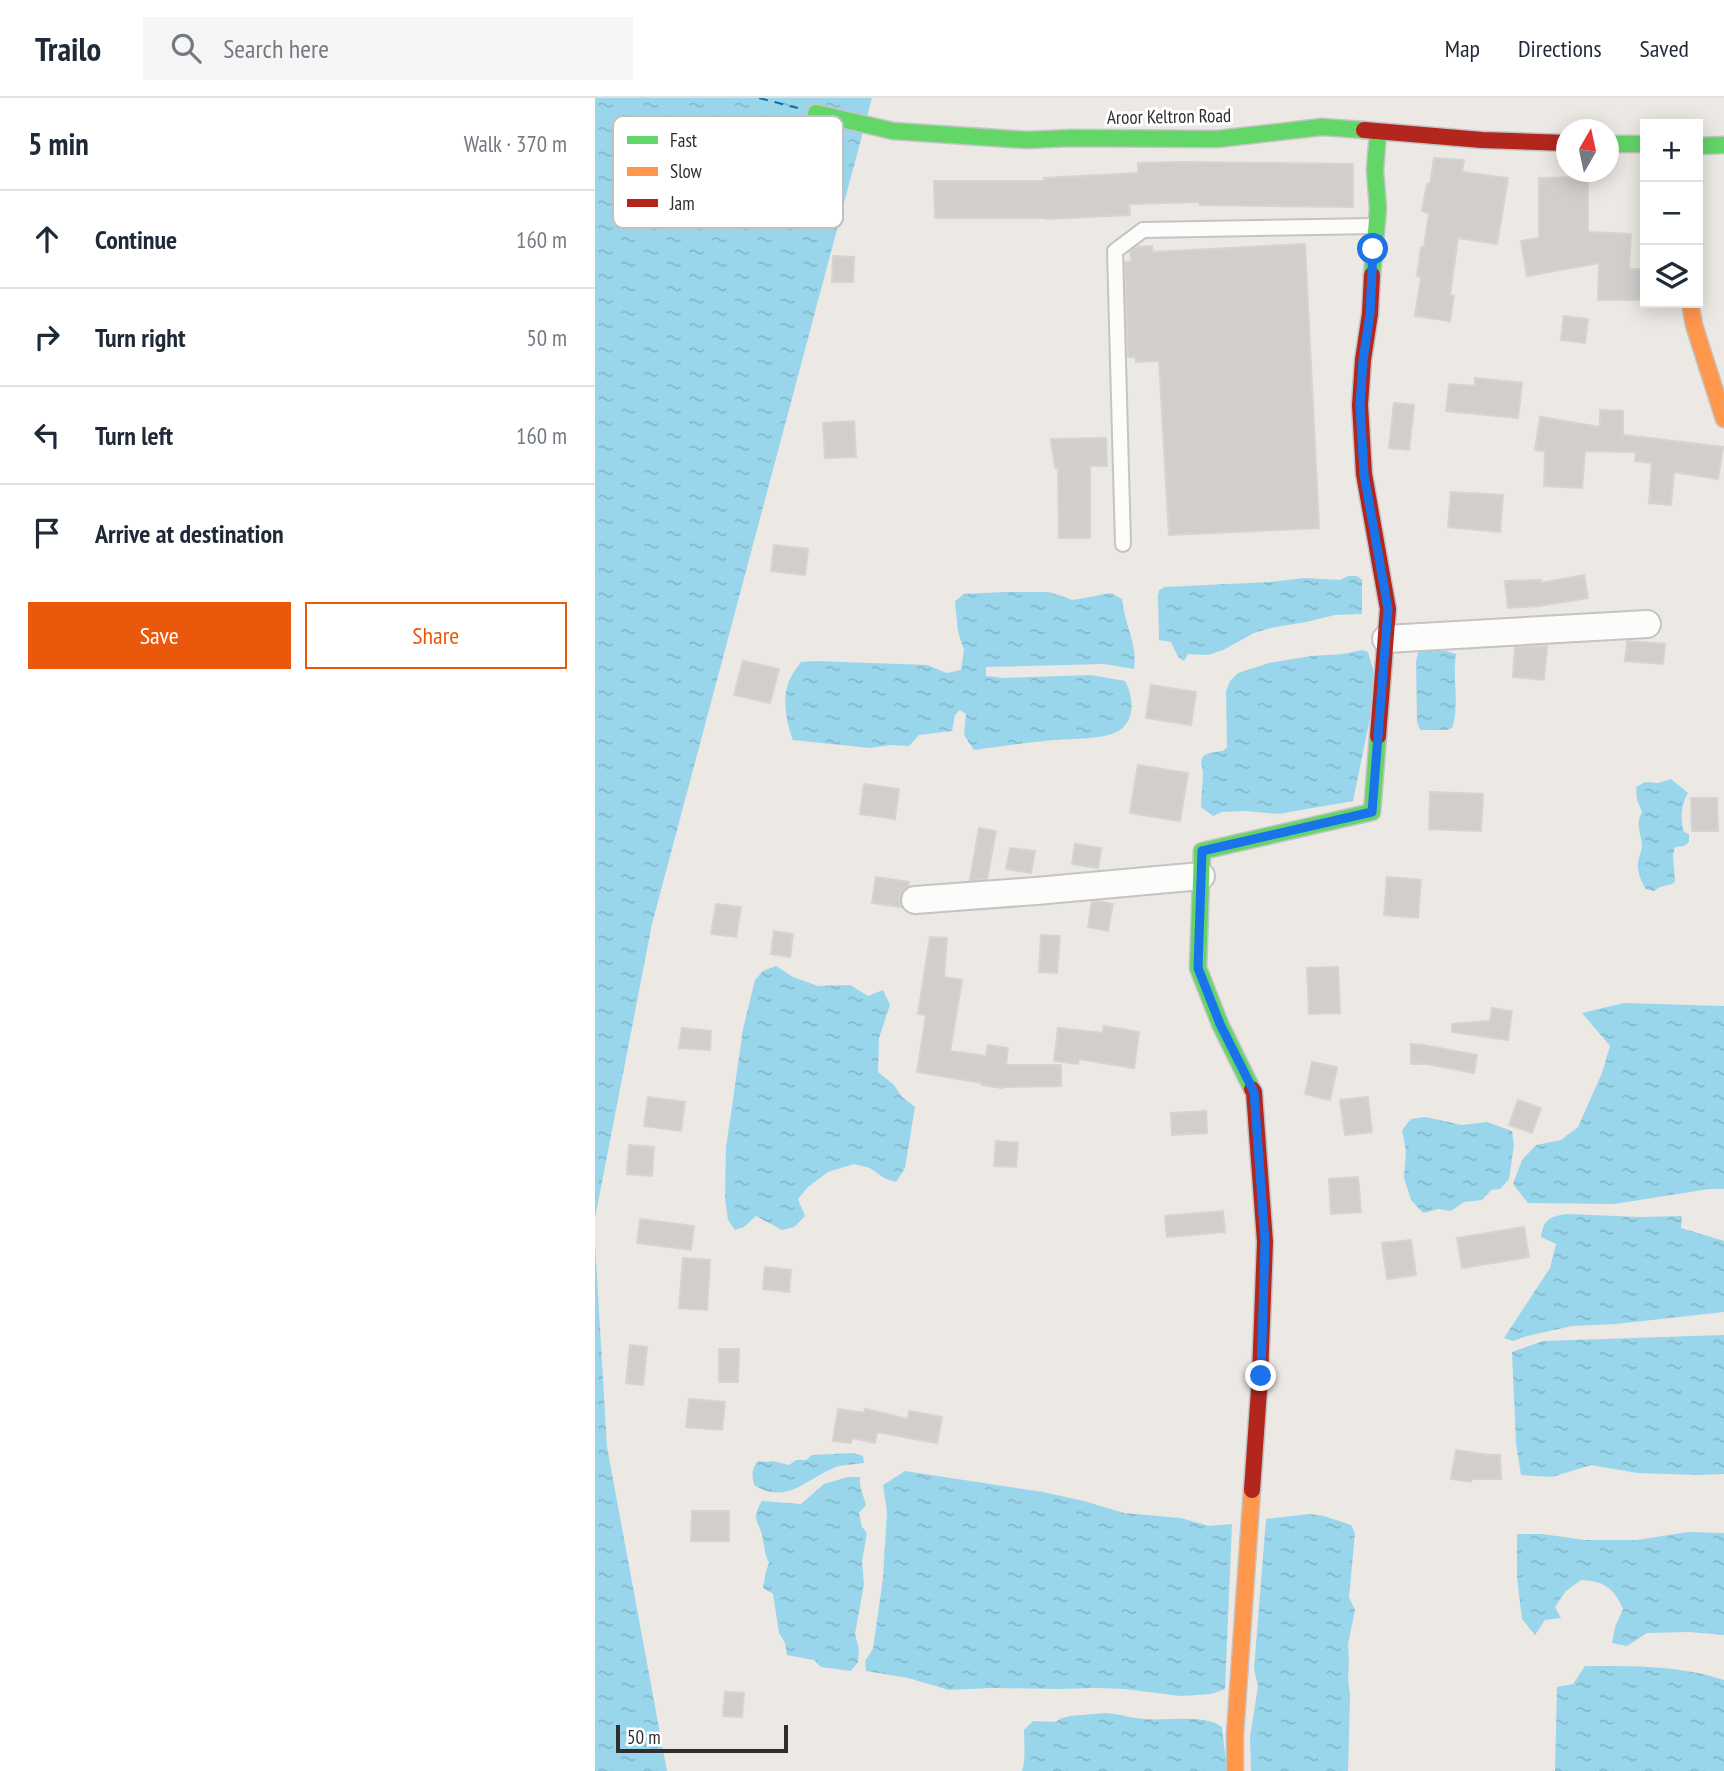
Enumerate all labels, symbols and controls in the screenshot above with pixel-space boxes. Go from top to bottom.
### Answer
search box [143,17,633,80]
text: Trailo [35,27,101,70]
icon: search [167,29,205,67]
text: Search here [223,32,329,65]
text: Map [1445,33,1480,64]
text: Directions [1518,33,1602,64]
text: Saved [1640,33,1689,64]
street label: Aroor Keltron Road [1107,103,1231,129]
legend [613,116,843,228]
north arrow [1556,119,1619,182]
map controls [1640,119,1703,308]
button: + [1640,119,1703,182]
text: 5 min [28,124,89,163]
text: Fast [670,128,698,152]
text: Walk · 370 m [464,129,567,158]
text: Slow [670,159,703,183]
button: − [1640,182,1703,245]
text: Jam [669,191,695,215]
icon: ahead [28,220,66,258]
text: Continue [95,223,177,256]
text: 160 m [516,225,567,254]
route start [1357,233,1388,264]
button: layers [1640,245,1703,308]
icon: right [28,318,66,356]
text: Turn right [95,321,186,354]
text: 50 m [526,323,567,352]
icon: left [28,416,66,454]
text: Turn left [95,419,173,452]
text: 160 m [516,421,567,450]
icon: arrive [28,514,66,552]
text: Arrive at destination [95,517,284,550]
button: Save [28,602,291,669]
button: Share [305,602,567,669]
route end [1245,1360,1276,1391]
scale bar [616,1722,787,1754]
text: 50 m [627,1725,661,1749]

